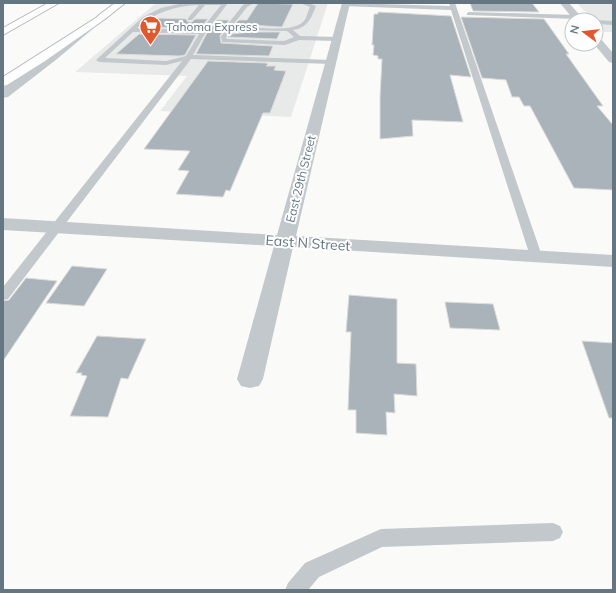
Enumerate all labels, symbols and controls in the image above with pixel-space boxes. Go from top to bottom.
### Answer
north arrow [564,12,604,52]
supermarket icon: Tahoma Express [137,14,163,47]
place label: Tahoma Express [166,19,258,34]
text: N [567,24,582,35]
street label: East 29th Street [282,134,319,224]
street label: East N Street [265,231,351,255]

